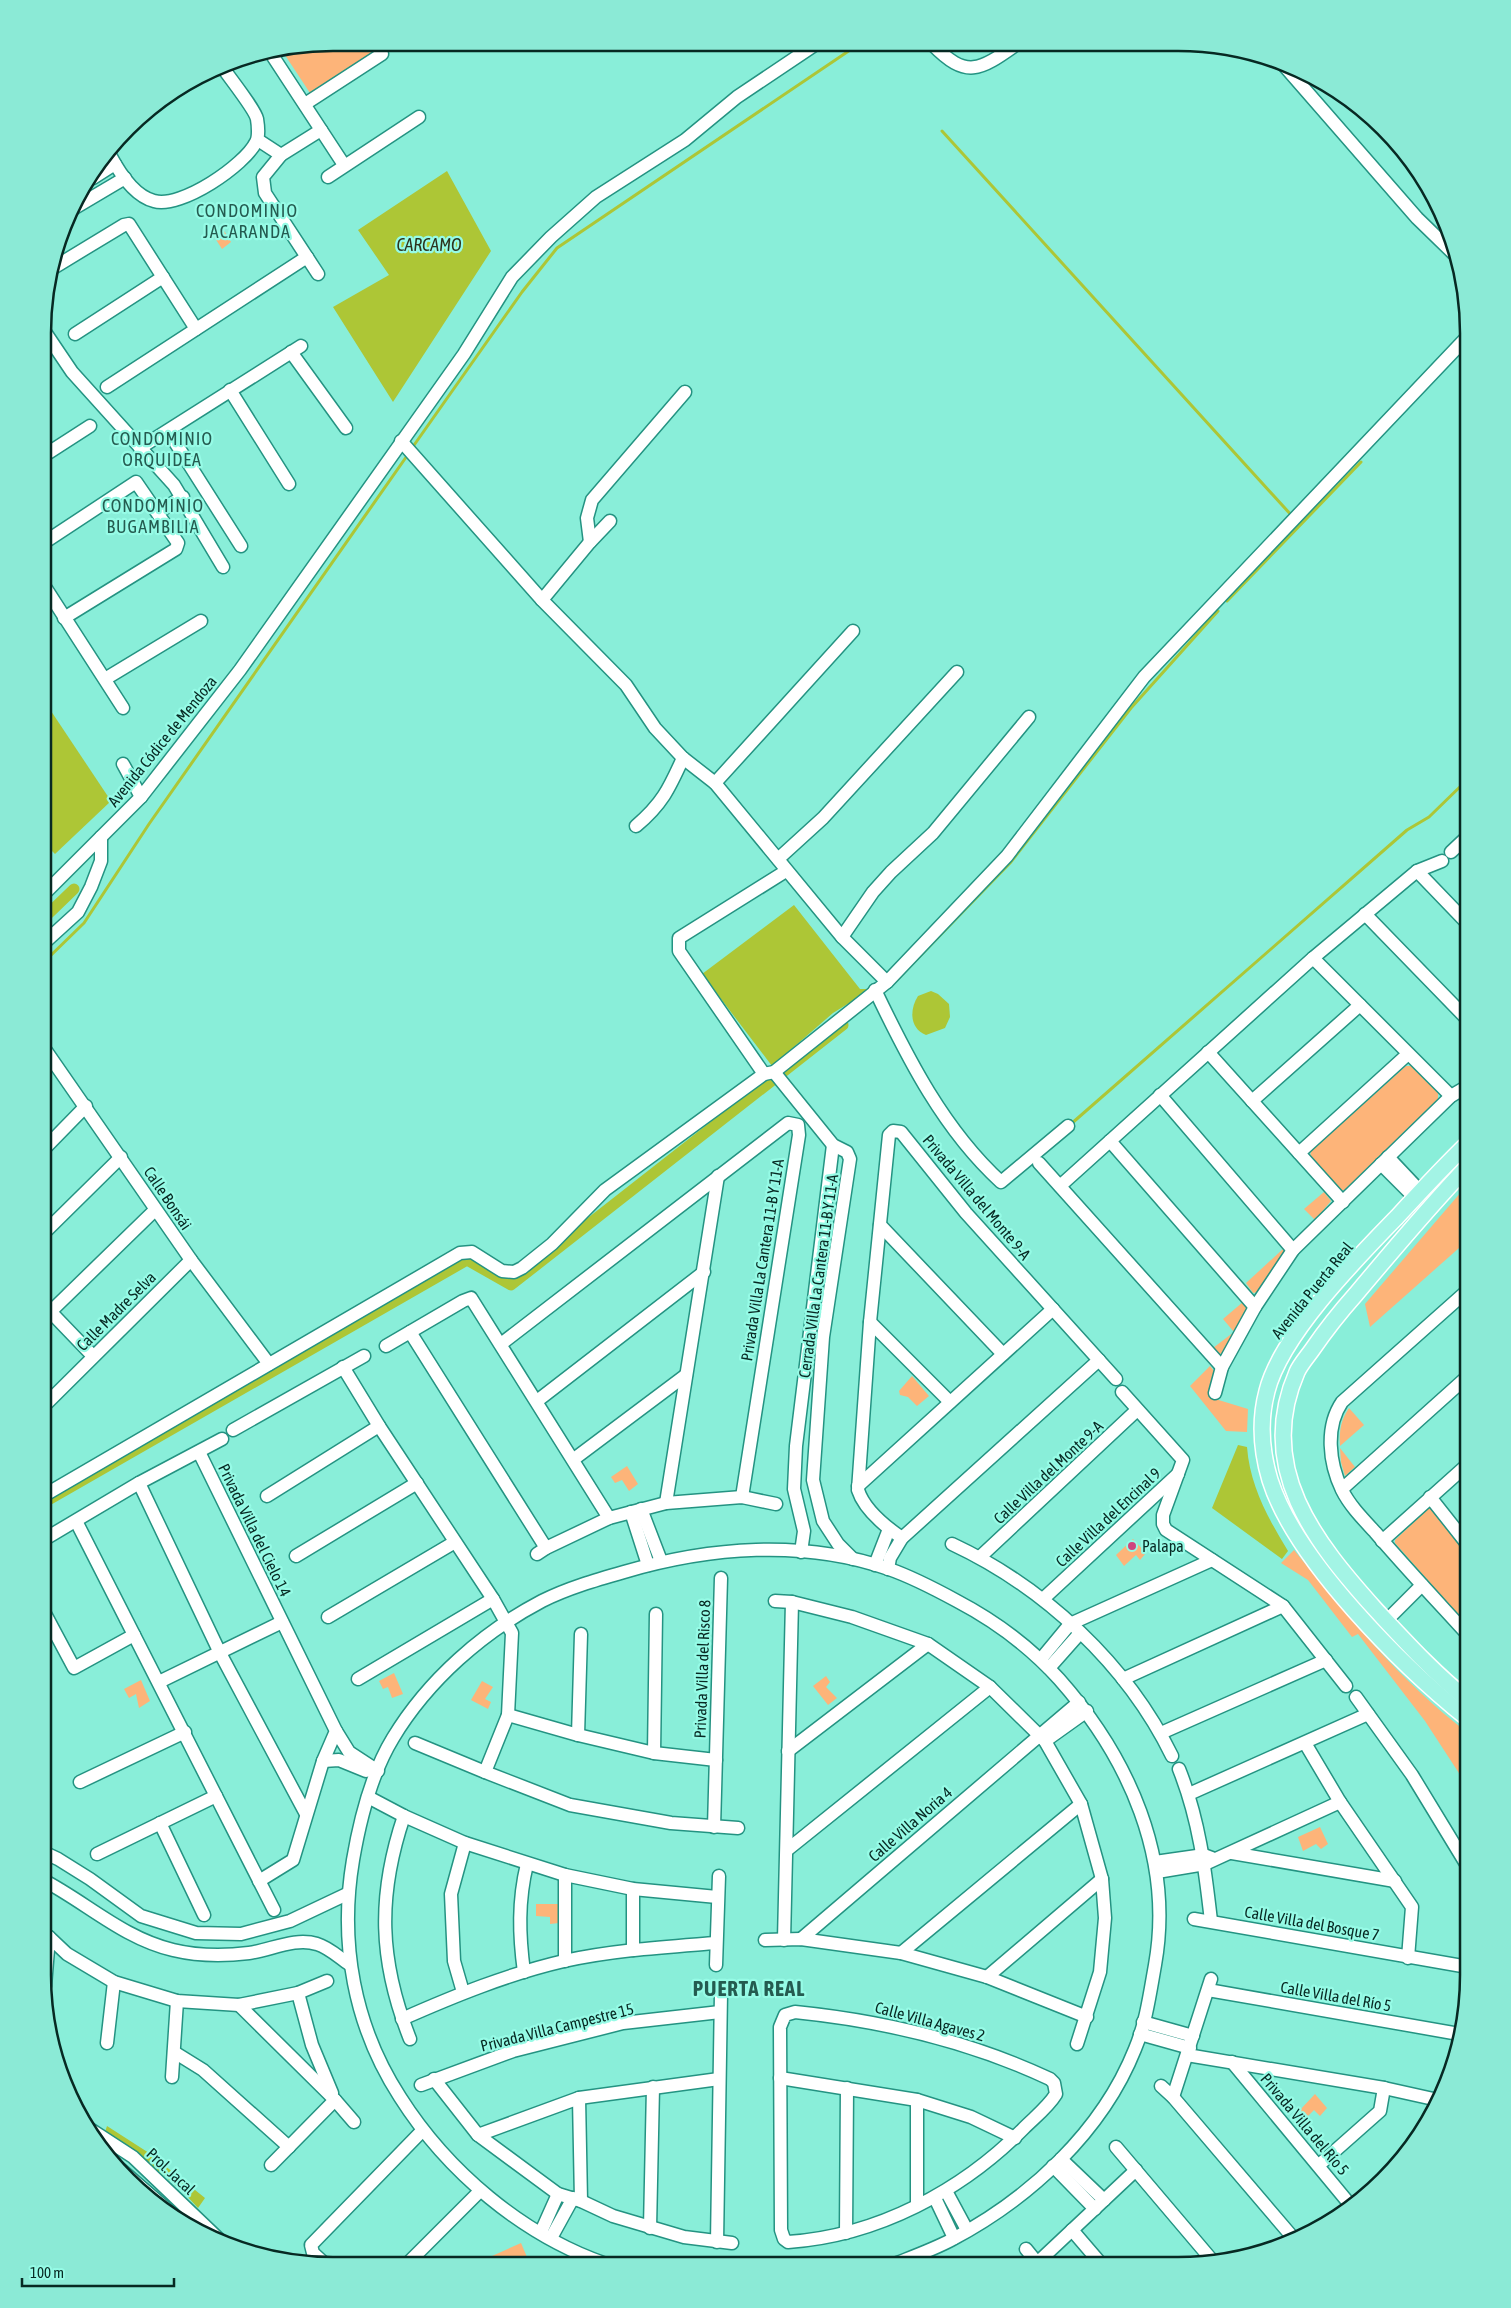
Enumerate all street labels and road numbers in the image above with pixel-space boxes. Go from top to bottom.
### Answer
street label: Avenida Códice de Mendoza [104,672,220,810]
street label: Privada Villa del Monte 9-A [919,1131,1035,1263]
street label: Privada Villa La Cantera 11-B Y 11-A [737,1158,787,1362]
street label: Calle Bonsái [140,1163,196,1233]
street label: Cerrada Villa La Cantera 11-B Y 11-A [795,1173,841,1379]
street label: Avenida Puerta Real [1268,1238,1357,1342]
street label: Calle Madre Selva [73,1268,159,1354]
street label: Calle Villa del Monte 9-A [990,1417,1106,1527]
street label: Privada Villa del Cielo 14 [215,1461,295,1599]
street label: Calle Villa del Encinal 9 [1052,1464,1164,1570]
street label: Privada Villa del Risco 8 [691,1599,713,1739]
street label: Calle Villa Noria 4 [865,1783,955,1865]
street label: Calle Villa del Bosque 7 [1243,1902,1381,1945]
street label: Calle Villa del Río 5 [1279,1977,1393,2015]
street label: Calle Villa Agaves 2 [873,1998,987,2045]
street label: Privada Villa Campestre 15 [478,1999,636,2056]
street label: Privada Villa del Río 5 [1257,2070,1353,2178]
street label: Prol. Jacal [143,2144,199,2198]

